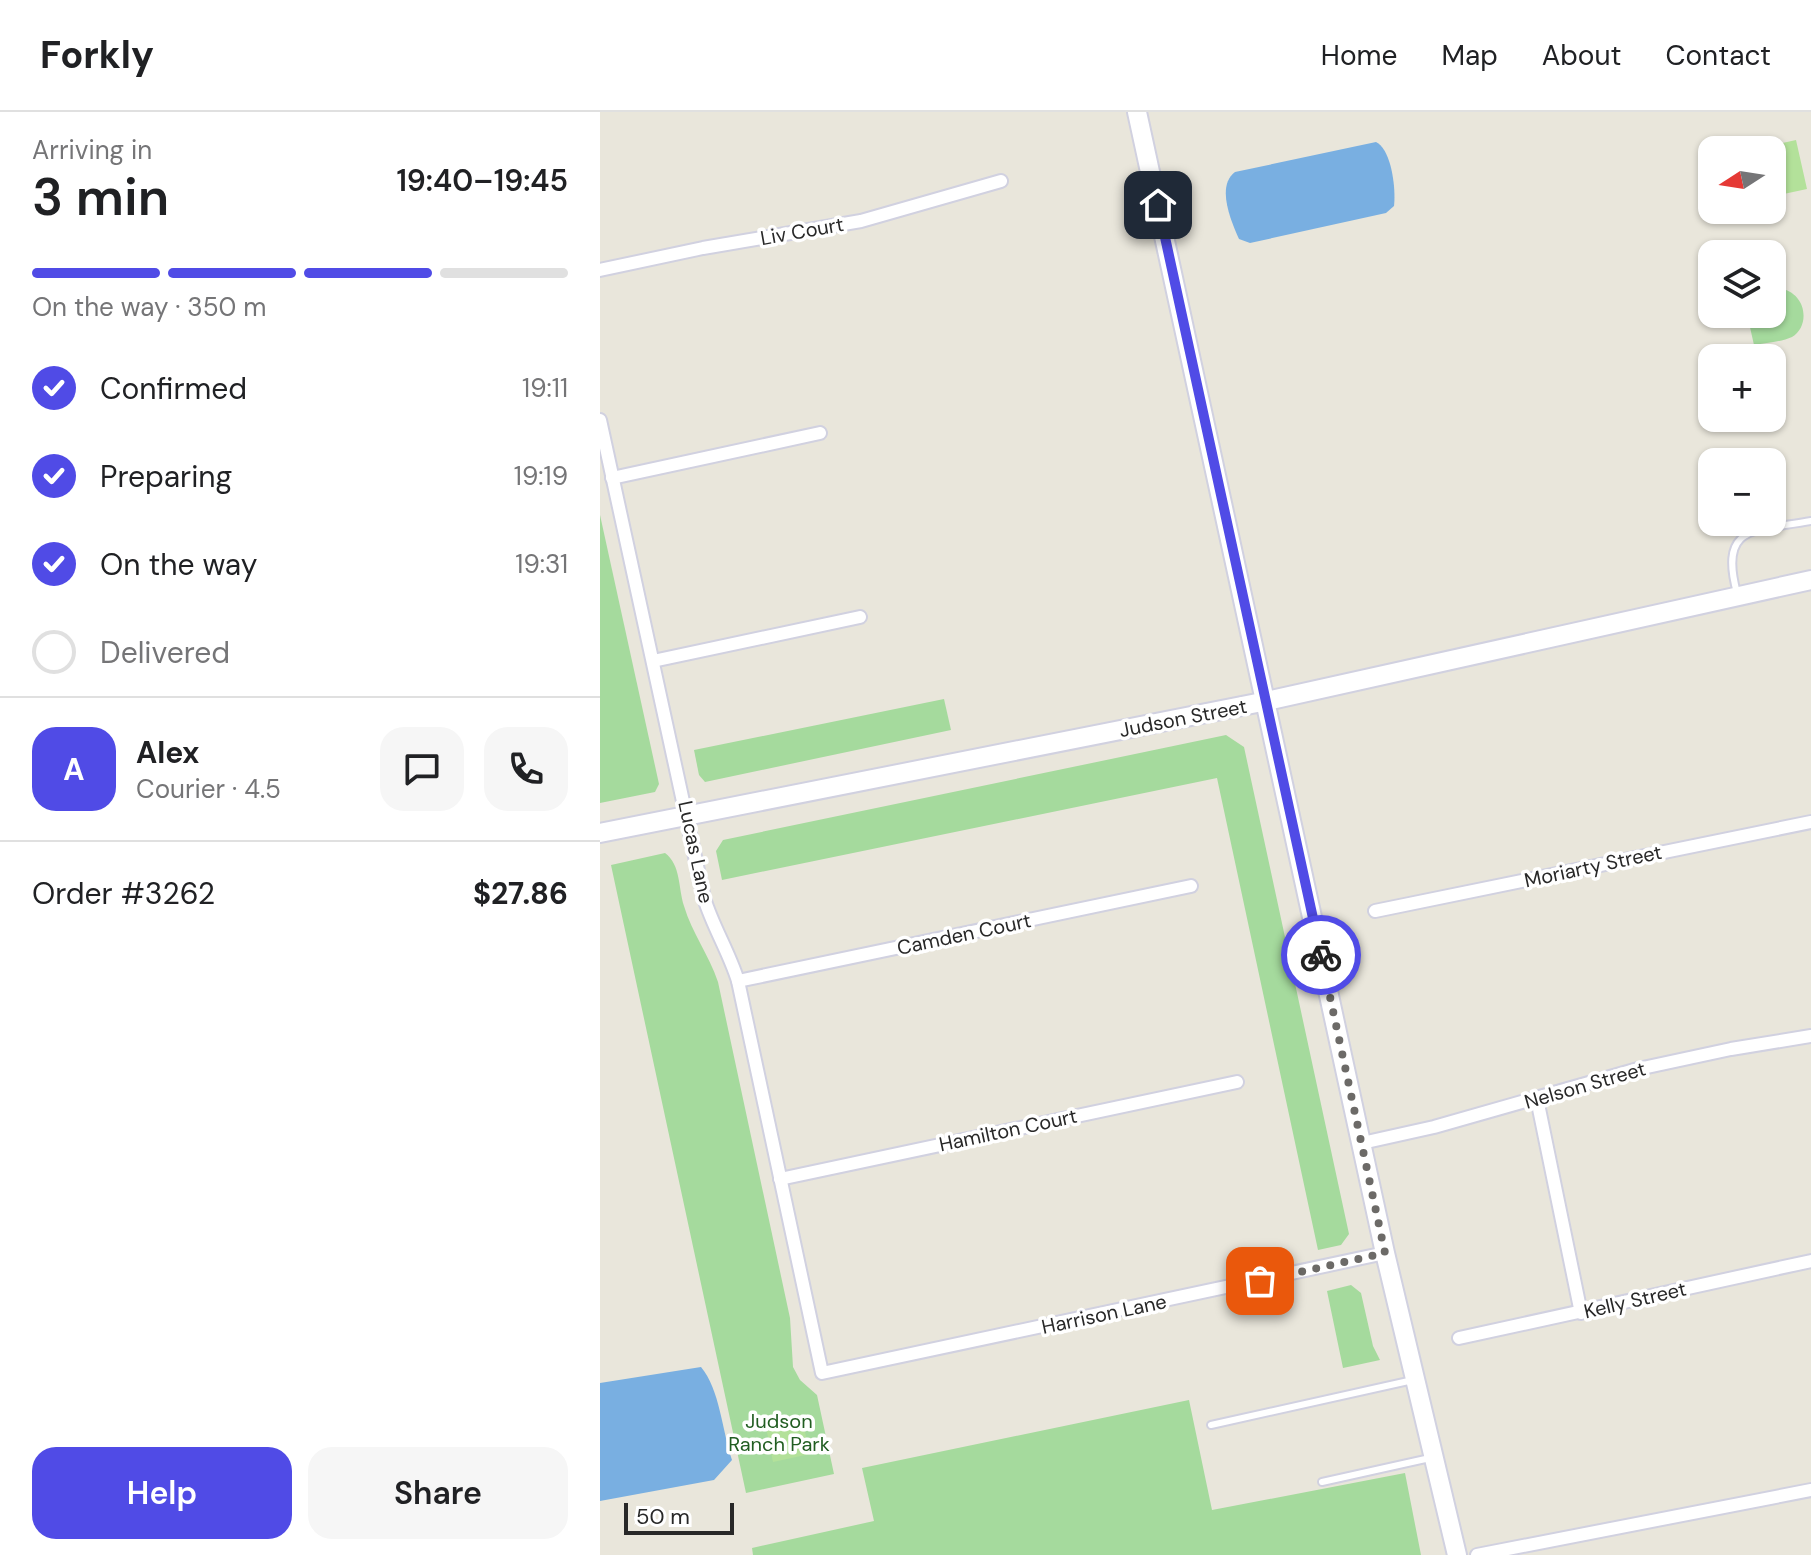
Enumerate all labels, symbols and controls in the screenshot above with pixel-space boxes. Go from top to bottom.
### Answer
text: Forkly [40,30,154,80]
text: Home [1321,37,1397,74]
text: Map [1441,37,1498,74]
text: About [1542,37,1621,74]
text: Contact [1665,37,1771,74]
text: Arriving in [32,133,152,167]
north arrow [1698,136,1786,224]
map controls [1698,136,1786,536]
text: 19:40–19:45 [396,161,568,200]
text: 3 min [32,163,169,231]
pin [1124,171,1192,239]
icon: home [1136,183,1180,227]
street label: Liv Court [758,211,846,251]
button: layers [1698,240,1786,328]
text: On the way · 350 m [32,290,266,324]
button: + [1698,344,1786,432]
icon: check [32,366,76,410]
text: Confirmed [100,369,247,408]
text: 19:11 [522,371,568,405]
button: − [1698,448,1786,536]
icon: check [32,454,76,498]
text: Preparing [100,457,232,496]
text: 19:19 [514,459,568,493]
icon: check [32,542,76,586]
text: On the way [100,545,257,584]
text: 19:31 [515,547,568,581]
text: Delivered [100,633,230,672]
street label: Judson Street [1117,693,1249,743]
button: chat [380,727,464,811]
button: phone [484,727,568,811]
text: Alex [136,733,199,772]
text: A [63,750,85,789]
text: Courier · 4.5 [136,772,281,806]
street label: Lucas Lane [672,798,720,906]
street label: Moriarty Street [1522,839,1664,893]
text: Order #3262 [32,874,215,913]
text: $27.86 [473,874,568,913]
street label: Camden Court [894,907,1034,961]
courier [1281,915,1361,995]
icon: bike [1299,933,1343,977]
street label: Nelson Street [1521,1055,1649,1115]
street label: Hamilton Court [936,1103,1080,1157]
pin [1226,1247,1294,1315]
icon: bag [1238,1259,1282,1303]
street label: Kelly Street [1581,1276,1689,1324]
street label: Harrison Lane [1039,1288,1169,1340]
park label: Judson Ranch Park [728,1408,830,1457]
button: Help [32,1447,292,1539]
button: Share [308,1447,568,1539]
scale bar [624,1499,734,1535]
text: 50 m [636,1502,690,1531]

